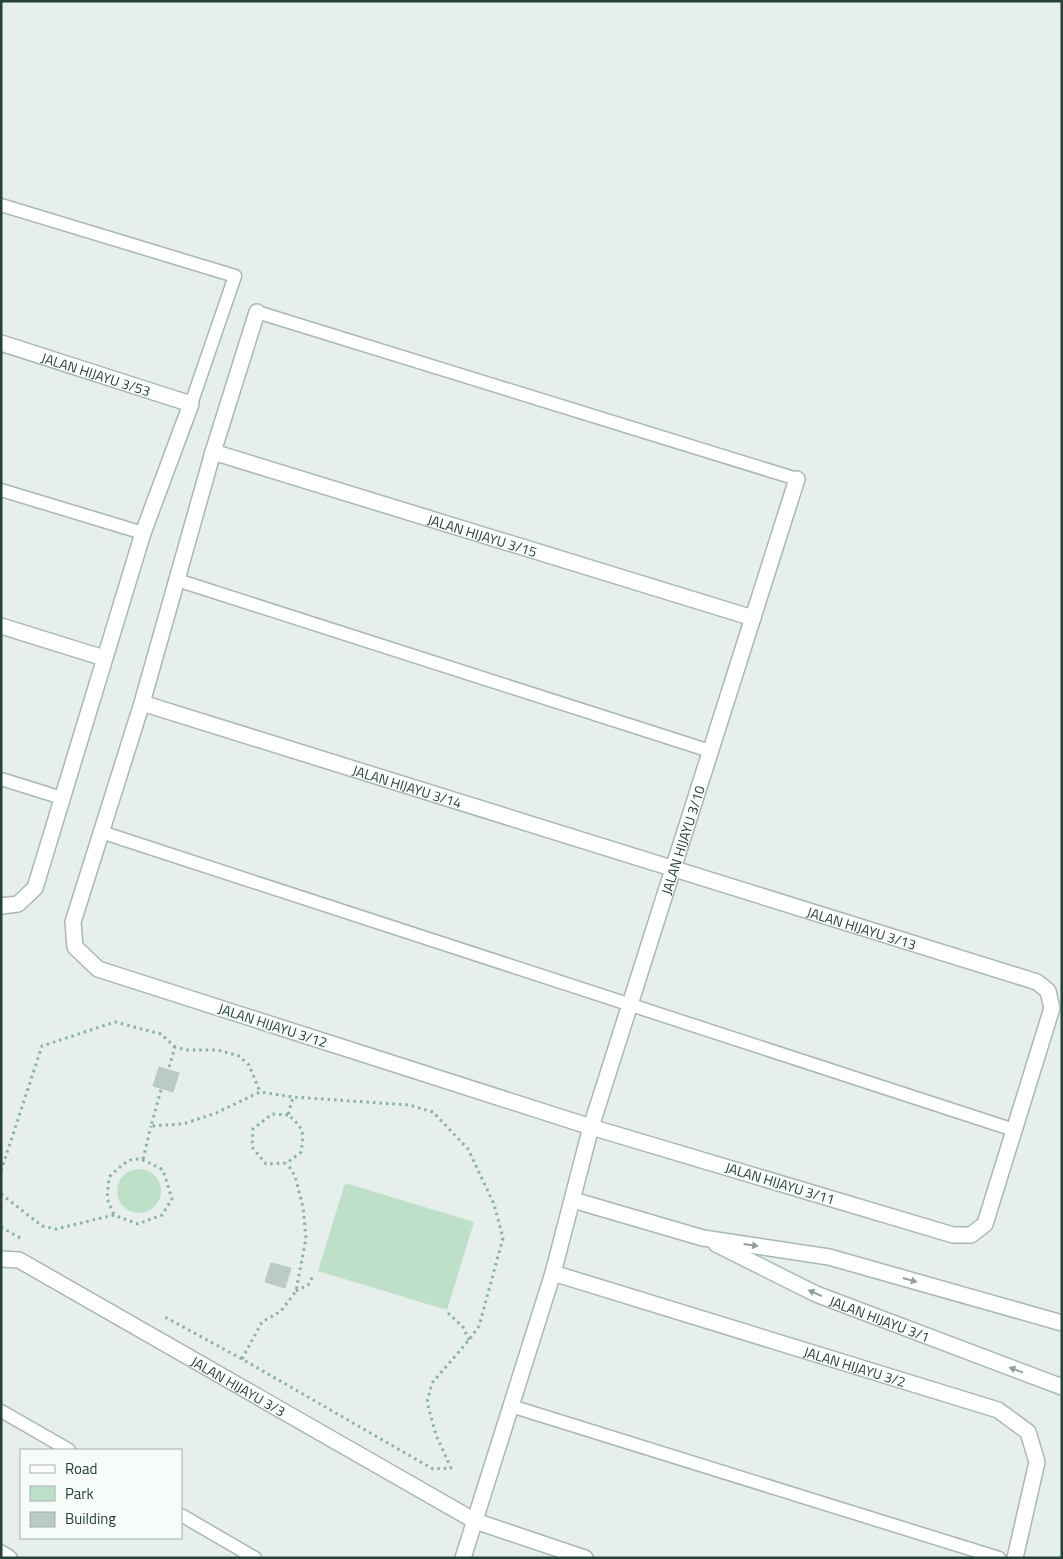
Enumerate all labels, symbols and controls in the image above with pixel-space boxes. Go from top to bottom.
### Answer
street label: JALAN HIJAYU 3/53 [39,346,154,401]
street label: JALAN HIJAYU 3/15 [425,508,540,562]
street label: JALAN HIJAYU 3/14 [350,759,465,813]
street label: JALAN HIJAYU 3/10 [655,782,710,897]
street label: JALAN HIJAYU 3/13 [804,900,919,954]
street label: JALAN HIJAYU 3/12 [216,997,330,1053]
street label: JALAN HIJAYU 3/11 [723,1156,837,1210]
one-way arrow [744,1241,760,1249]
one-way arrow [902,1276,917,1284]
one-way arrow [808,1289,822,1297]
street label: JALAN HIJAYU 3/1 [827,1290,933,1347]
street label: JALAN HIJAYU 3/2 [801,1340,909,1392]
street label: JALAN HIJAYU 3/3 [187,1350,290,1421]
one-way arrow [1008,1366,1023,1374]
legend [20,1449,182,1539]
text: Road [65,1457,97,1480]
text: Park [65,1482,94,1505]
text: Building [65,1507,116,1530]

